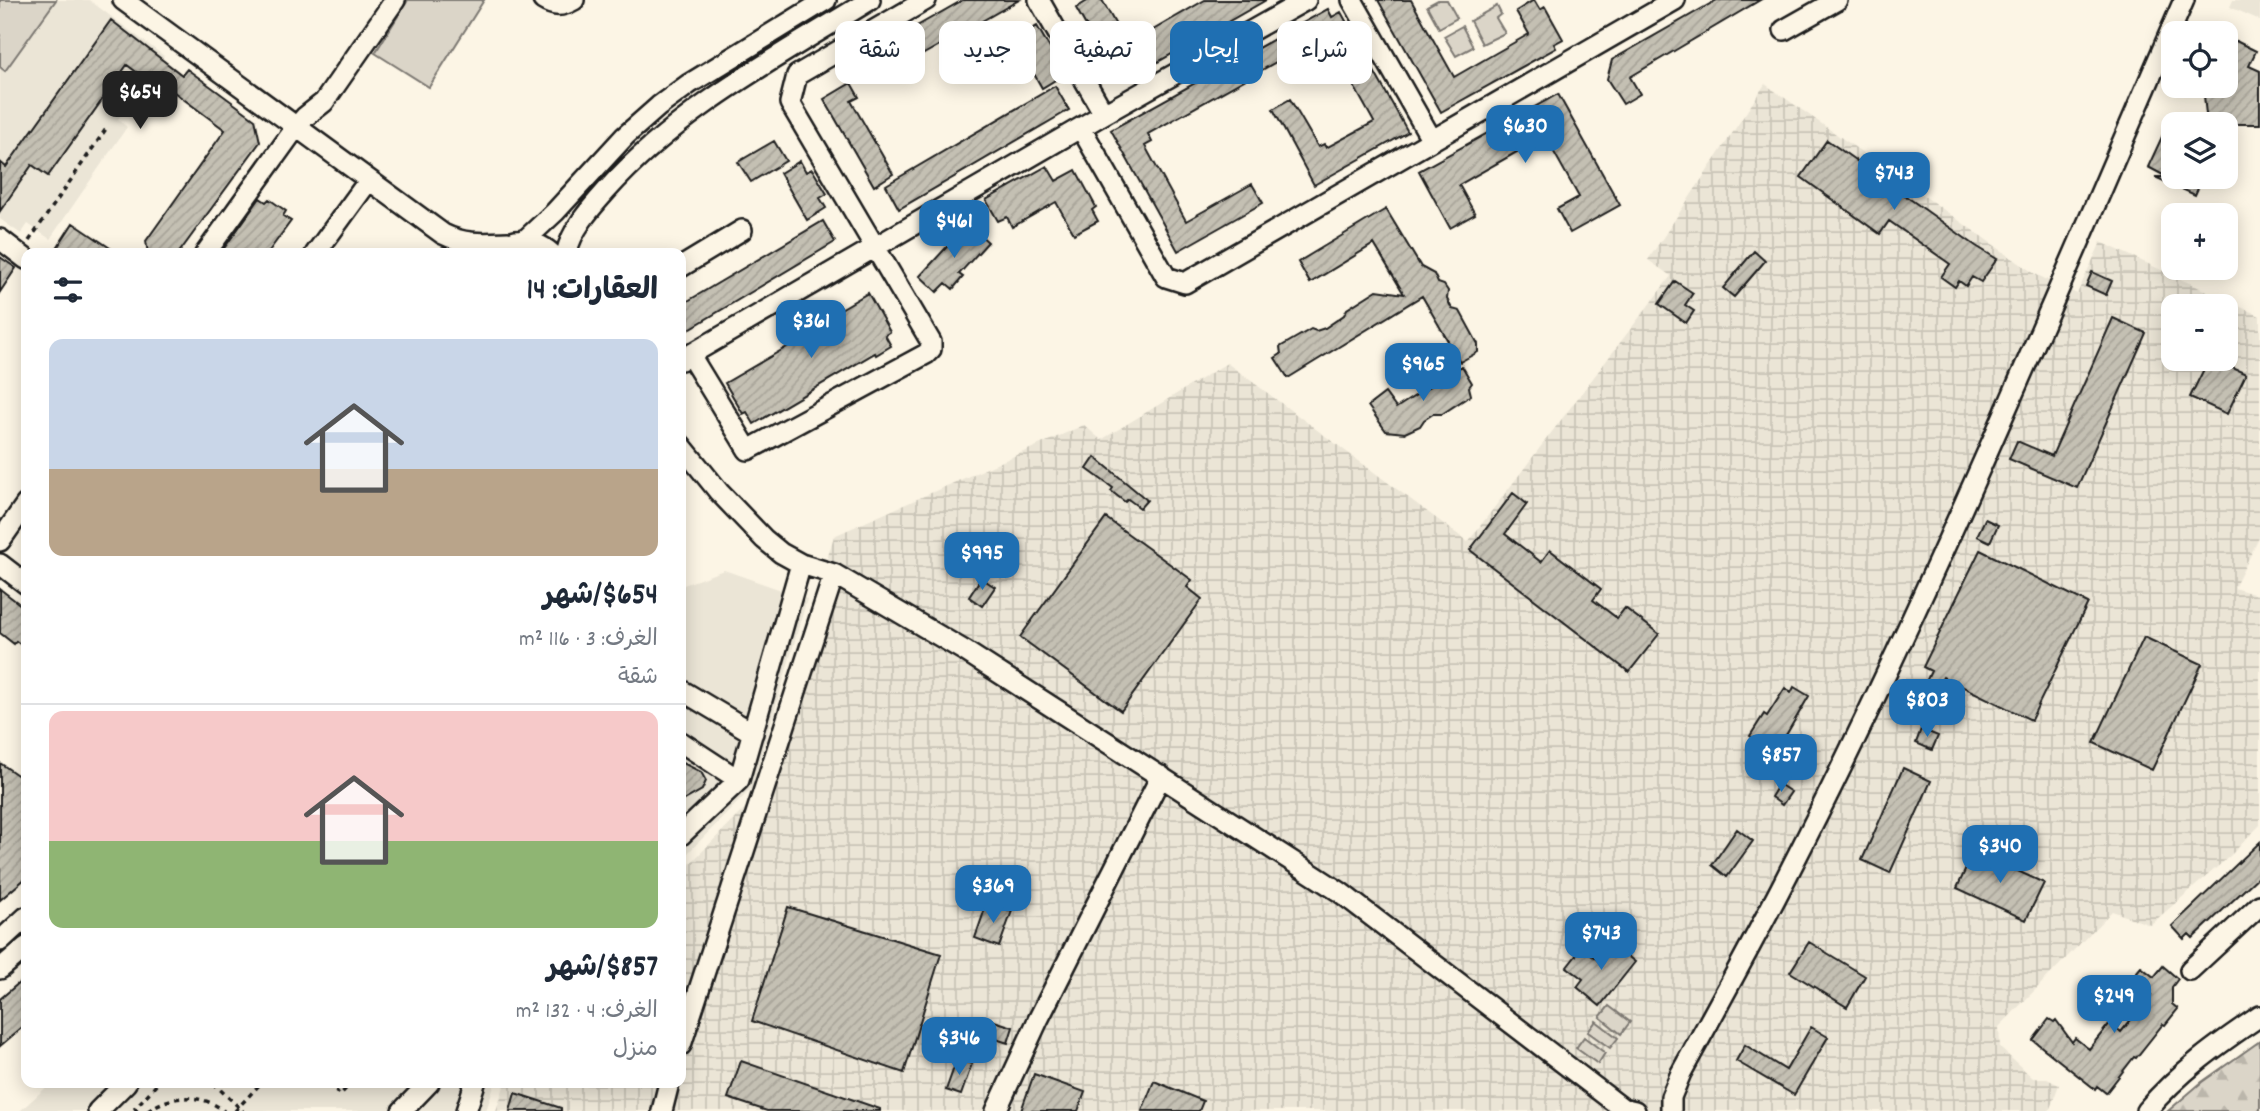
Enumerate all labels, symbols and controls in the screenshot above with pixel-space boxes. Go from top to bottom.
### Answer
chip: شقة [835,21,925,84]
chip: جديد [939,21,1036,84]
chip: تصفية [1050,21,1156,84]
chip: إيجار [1170,21,1263,84]
chip: شراء [1277,21,1372,84]
map controls [2161,21,2238,371]
button: locate [2161,21,2238,98]
pin: $654 [99,72,181,131]
text: $654 [118,77,162,110]
pin: $630 [1484,106,1566,165]
text: $630 [1502,111,1548,144]
button: layers [2161,112,2238,189]
pin: $743 [1853,152,1935,212]
text: $743 [1874,158,1914,191]
pin: $461 [913,201,995,260]
button: + [2161,203,2238,280]
text: $461 [935,206,973,239]
icon: filters [49,271,87,309]
text: العقارات: 14 [527,271,658,314]
button: − [2161,294,2238,371]
pin: $361 [770,300,852,360]
text: $361 [792,306,830,339]
pin: $965 [1382,344,1464,403]
text: $965 [1401,349,1445,382]
icon: home [291,385,417,511]
pin: $995 [941,532,1023,592]
text: $995 [960,538,1004,571]
text: $654/شهر [543,576,658,619]
text: الغرف: 3 · 116 m² [519,624,658,657]
text: شقة [618,662,658,695]
pin: $803 [1886,680,1968,739]
text: $803 [1905,685,1949,718]
pin: $857 [1740,734,1822,794]
text: $857 [1761,740,1801,773]
icon: home [291,757,417,883]
pin: $340 [1959,826,2041,885]
text: $340 [1978,831,2022,864]
pin: $369 [952,866,1034,925]
text: $369 [971,871,1015,904]
pin: $743 [1560,912,1642,972]
text: $743 [1581,918,1621,951]
text: $857/شهر [547,948,658,991]
pin: $249 [2073,976,2155,1035]
text: $249 [2093,981,2135,1014]
text: الغرف: 4 · 132 m² [516,996,658,1029]
pin: $346 [918,1018,1000,1077]
text: $346 [938,1023,980,1056]
text: منزل [613,1034,658,1067]

